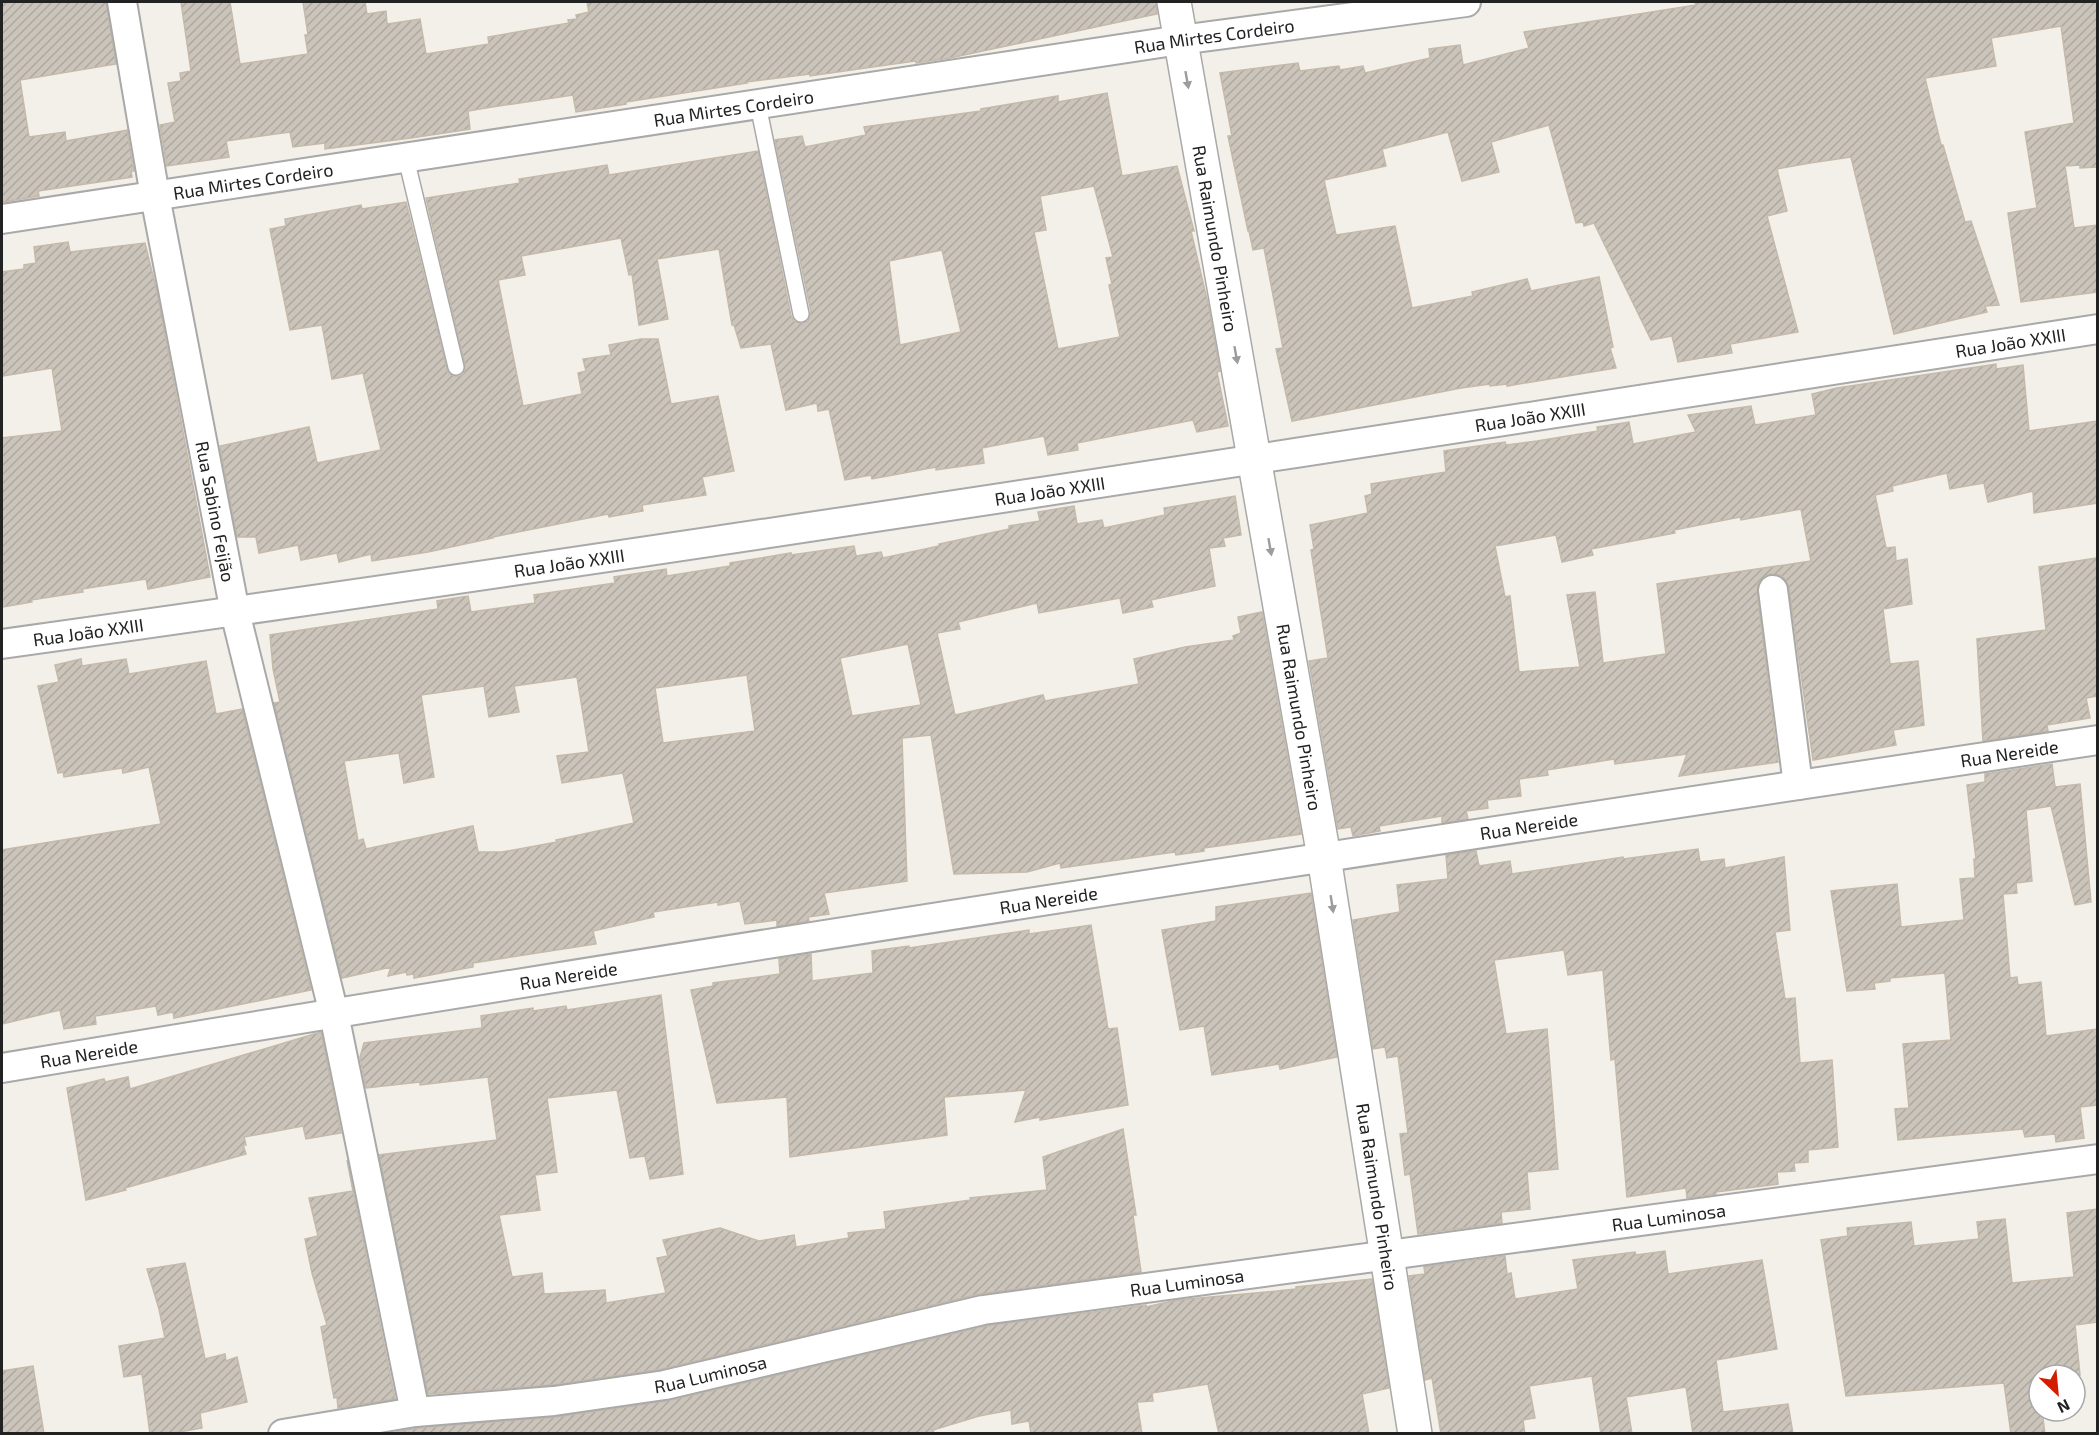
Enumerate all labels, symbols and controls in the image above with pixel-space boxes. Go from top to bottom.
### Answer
street label: Rua Mirtes Cordeiro [1132,14,1296,58]
one-way arrow [1183,70,1192,89]
street label: Rua Mirtes Cordeiro [652,85,815,131]
street label: Rua Raimundo Pinheiro [1188,143,1243,333]
street label: Rua Mirtes Cordeiro [172,158,335,204]
street label: Rua João XXIII [1954,323,2067,362]
one-way arrow [1232,345,1241,364]
street label: Rua João XXIII [1473,398,1587,436]
street label: Rua Sabino Feijão [191,439,240,584]
street label: Rua João XXIII [993,471,1107,510]
one-way arrow [1265,537,1274,556]
street label: Rua João XXIII [512,544,626,582]
street label: Rua João XXIII [31,613,145,651]
street label: Rua Raimundo Pinheiro [1272,622,1327,812]
street label: Rua Nereide [1959,735,2060,772]
street label: Rua Nereide [1478,808,1579,844]
street label: Rua Nereide [998,881,1099,918]
one-way arrow [1327,895,1336,914]
street label: Rua Nereide [518,957,619,994]
street label: Rua Nereide [38,1035,139,1073]
street label: Rua Raimundo Pinheiro [1352,1102,1403,1292]
street label: Rua Luminosa [1610,1199,1727,1236]
street label: Rua Luminosa [1129,1264,1245,1301]
street label: Rua Luminosa [653,1350,769,1397]
north arrow [2027,1363,2087,1423]
text: N [2054,1396,2073,1418]

